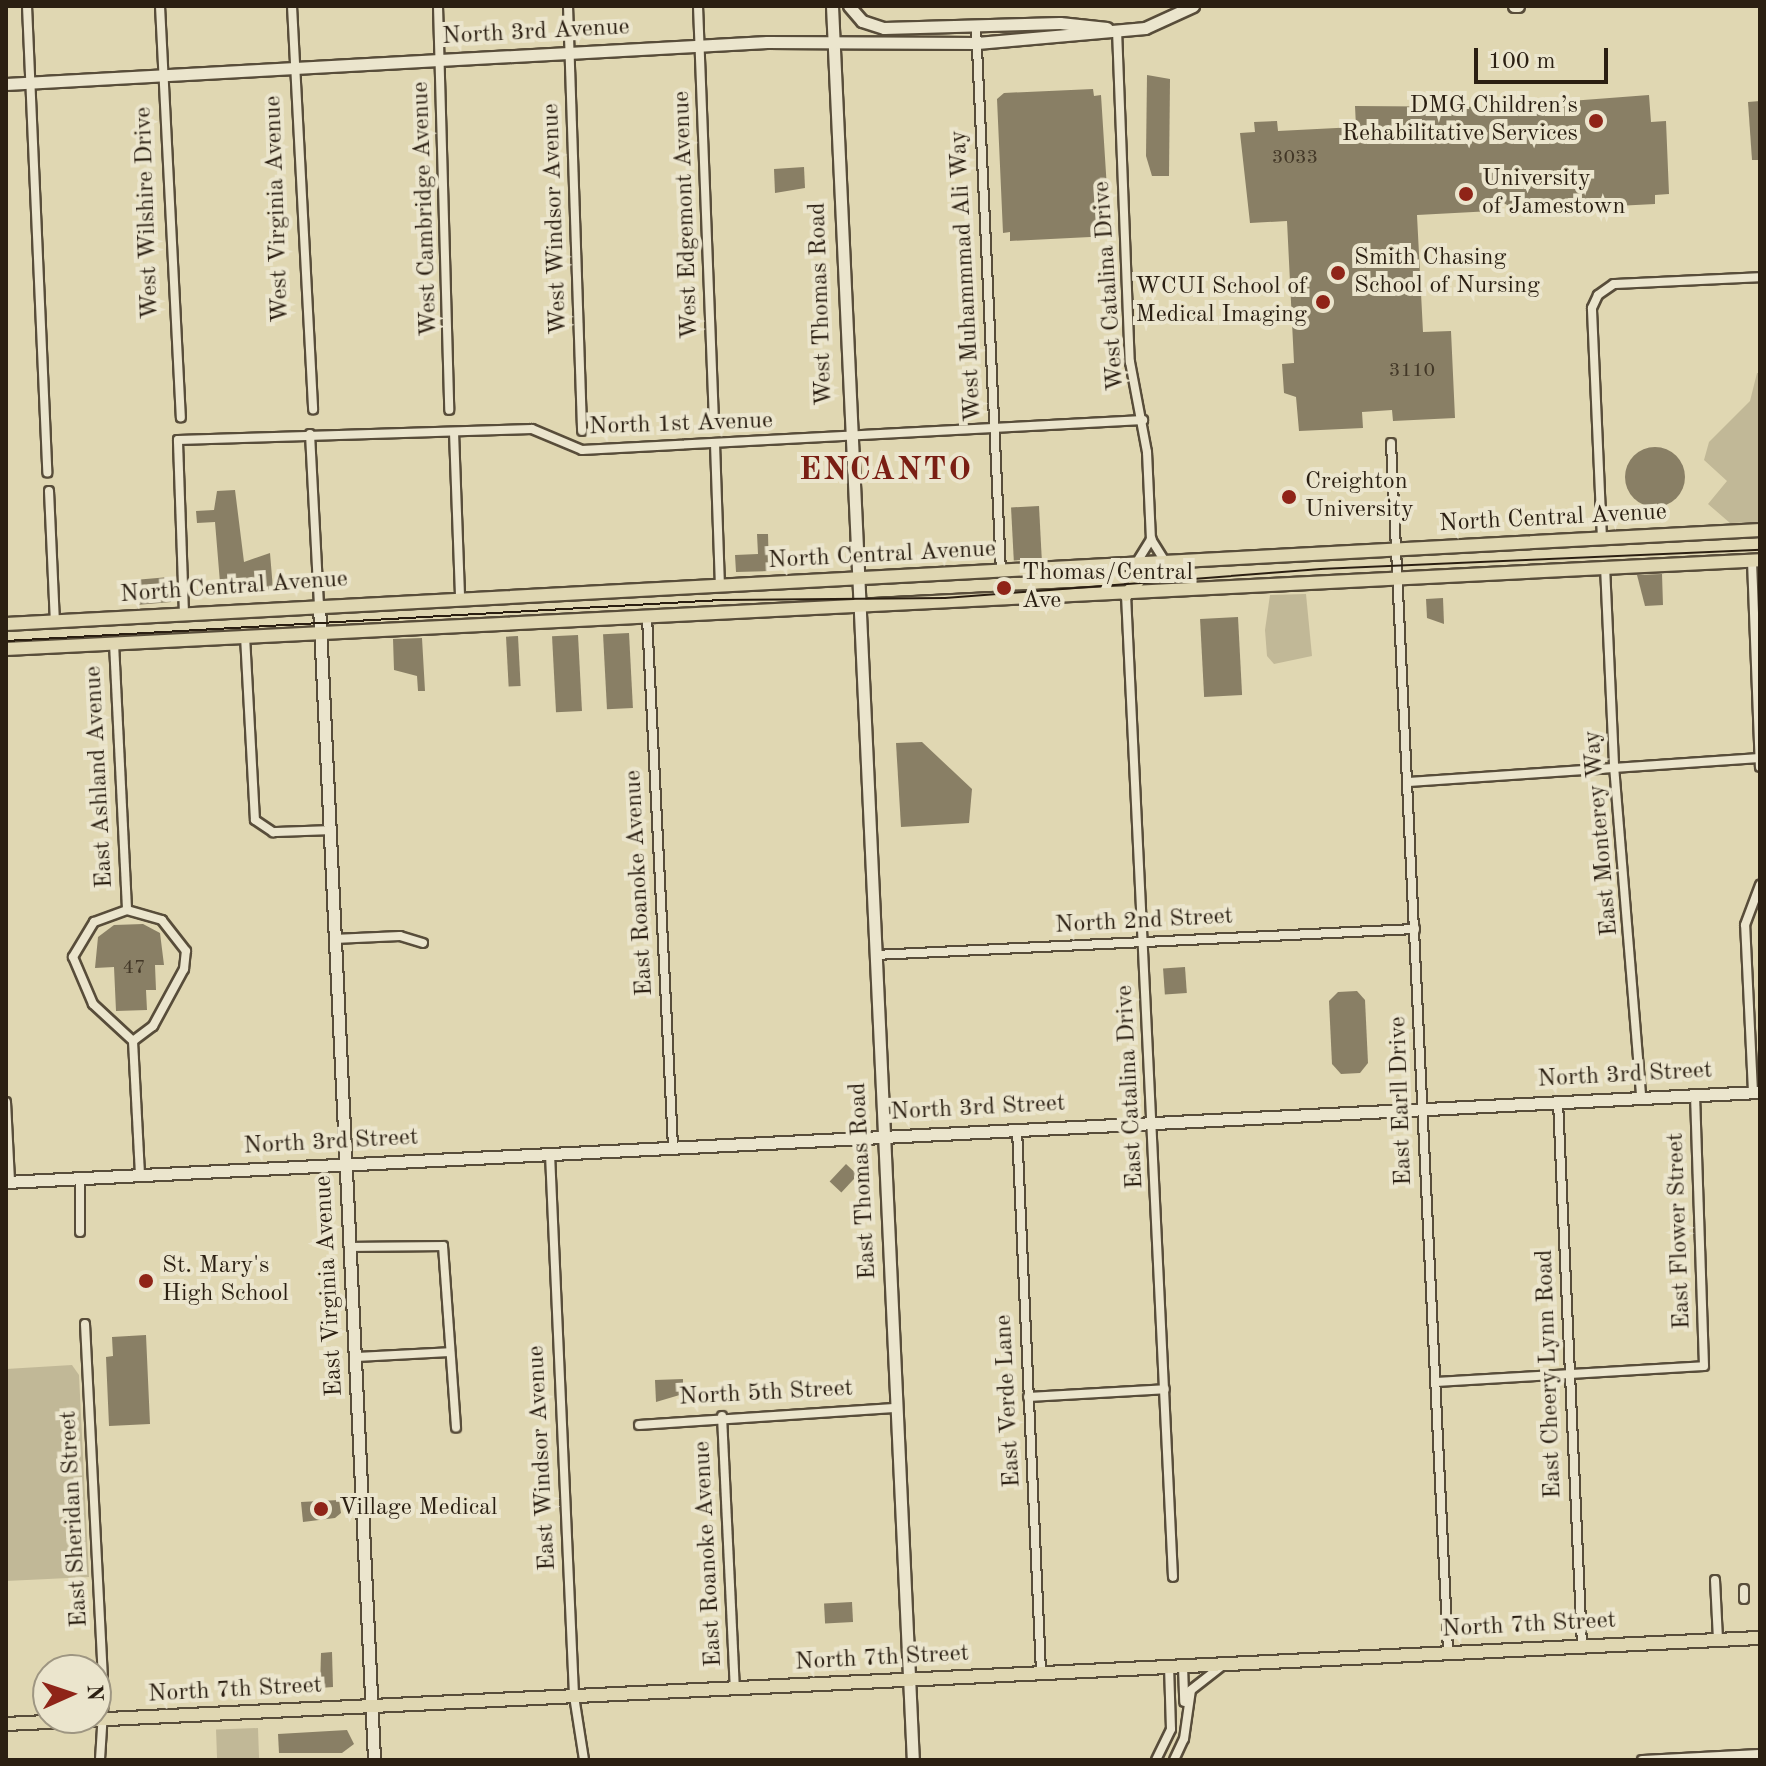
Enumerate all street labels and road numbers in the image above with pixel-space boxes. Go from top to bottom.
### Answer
street label: North 3rd Avenue [442,14,630,52]
street label: West Cambridge Avenue [407,81,445,337]
street label: West Edgemont Avenue [668,90,706,340]
street label: West Virginia Avenue [260,95,296,323]
street label: West Windsor Avenue [538,103,574,335]
street label: West Wilshire Drive [130,106,166,320]
street label: West Muhammmad Ali Way [945,129,989,423]
street label: West Catalina Drive [1088,180,1132,392]
street label: West Thomas Road [804,202,840,406]
street label: North 1st Avenue [589,407,773,443]
street label: North Central Avenue [1438,499,1668,539]
street label: North Central Avenue [767,536,997,576]
street label: North Central Avenue [119,566,349,610]
street label: East Ashland Avenue [80,665,120,889]
street label: East Monterey Way [1579,729,1625,937]
street label: East Roanoke Avenue [620,769,660,997]
street label: North 2nd Street [1054,903,1234,941]
street label: East Catalina Drive [1111,984,1151,1190]
street label: East Earll Drive [1385,1016,1419,1186]
street label: North 3rd Street [1537,1057,1713,1095]
street label: East Thomas Road [844,1082,884,1280]
street label: North 3rd Street [890,1090,1066,1128]
street label: North 3rd Street [243,1124,419,1162]
street label: East Flower Street [1662,1132,1698,1330]
street label: East Virginia Avenue [310,1175,350,1397]
street label: East Cheery Lynn Road [1531,1249,1569,1499]
street label: East Verde Lane [990,1314,1028,1488]
street label: East Windsor Avenue [523,1345,563,1571]
street label: North 5th Street [678,1375,854,1413]
street label: East Sheridan Street [55,1410,95,1628]
street label: East Roanoke Avenue [689,1440,729,1668]
street label: North 7th Street [1441,1607,1617,1645]
street label: North 7th Street [794,1640,970,1678]
street label: North 7th Street [147,1672,323,1710]

